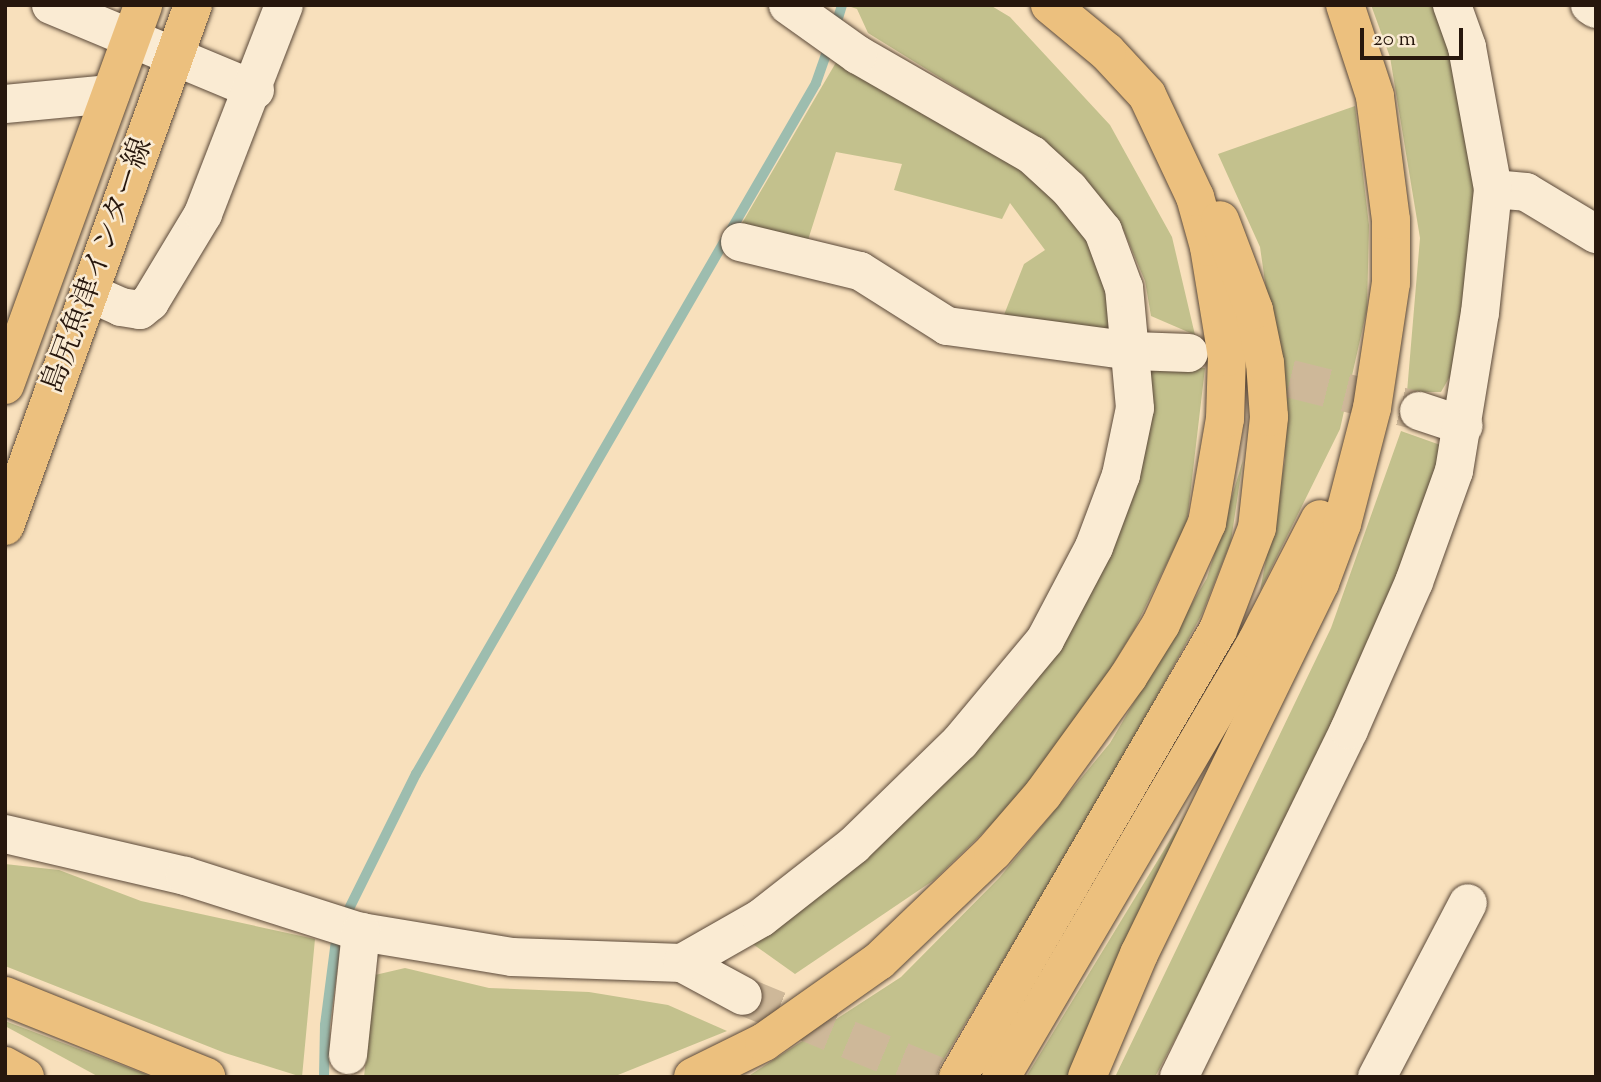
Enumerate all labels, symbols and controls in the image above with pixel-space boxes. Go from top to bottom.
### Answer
scale bar [1363,14,1466,58]
text: 20 m [1373,25,1416,55]
street label: 島尻魚津インター線 [36,133,162,399]

